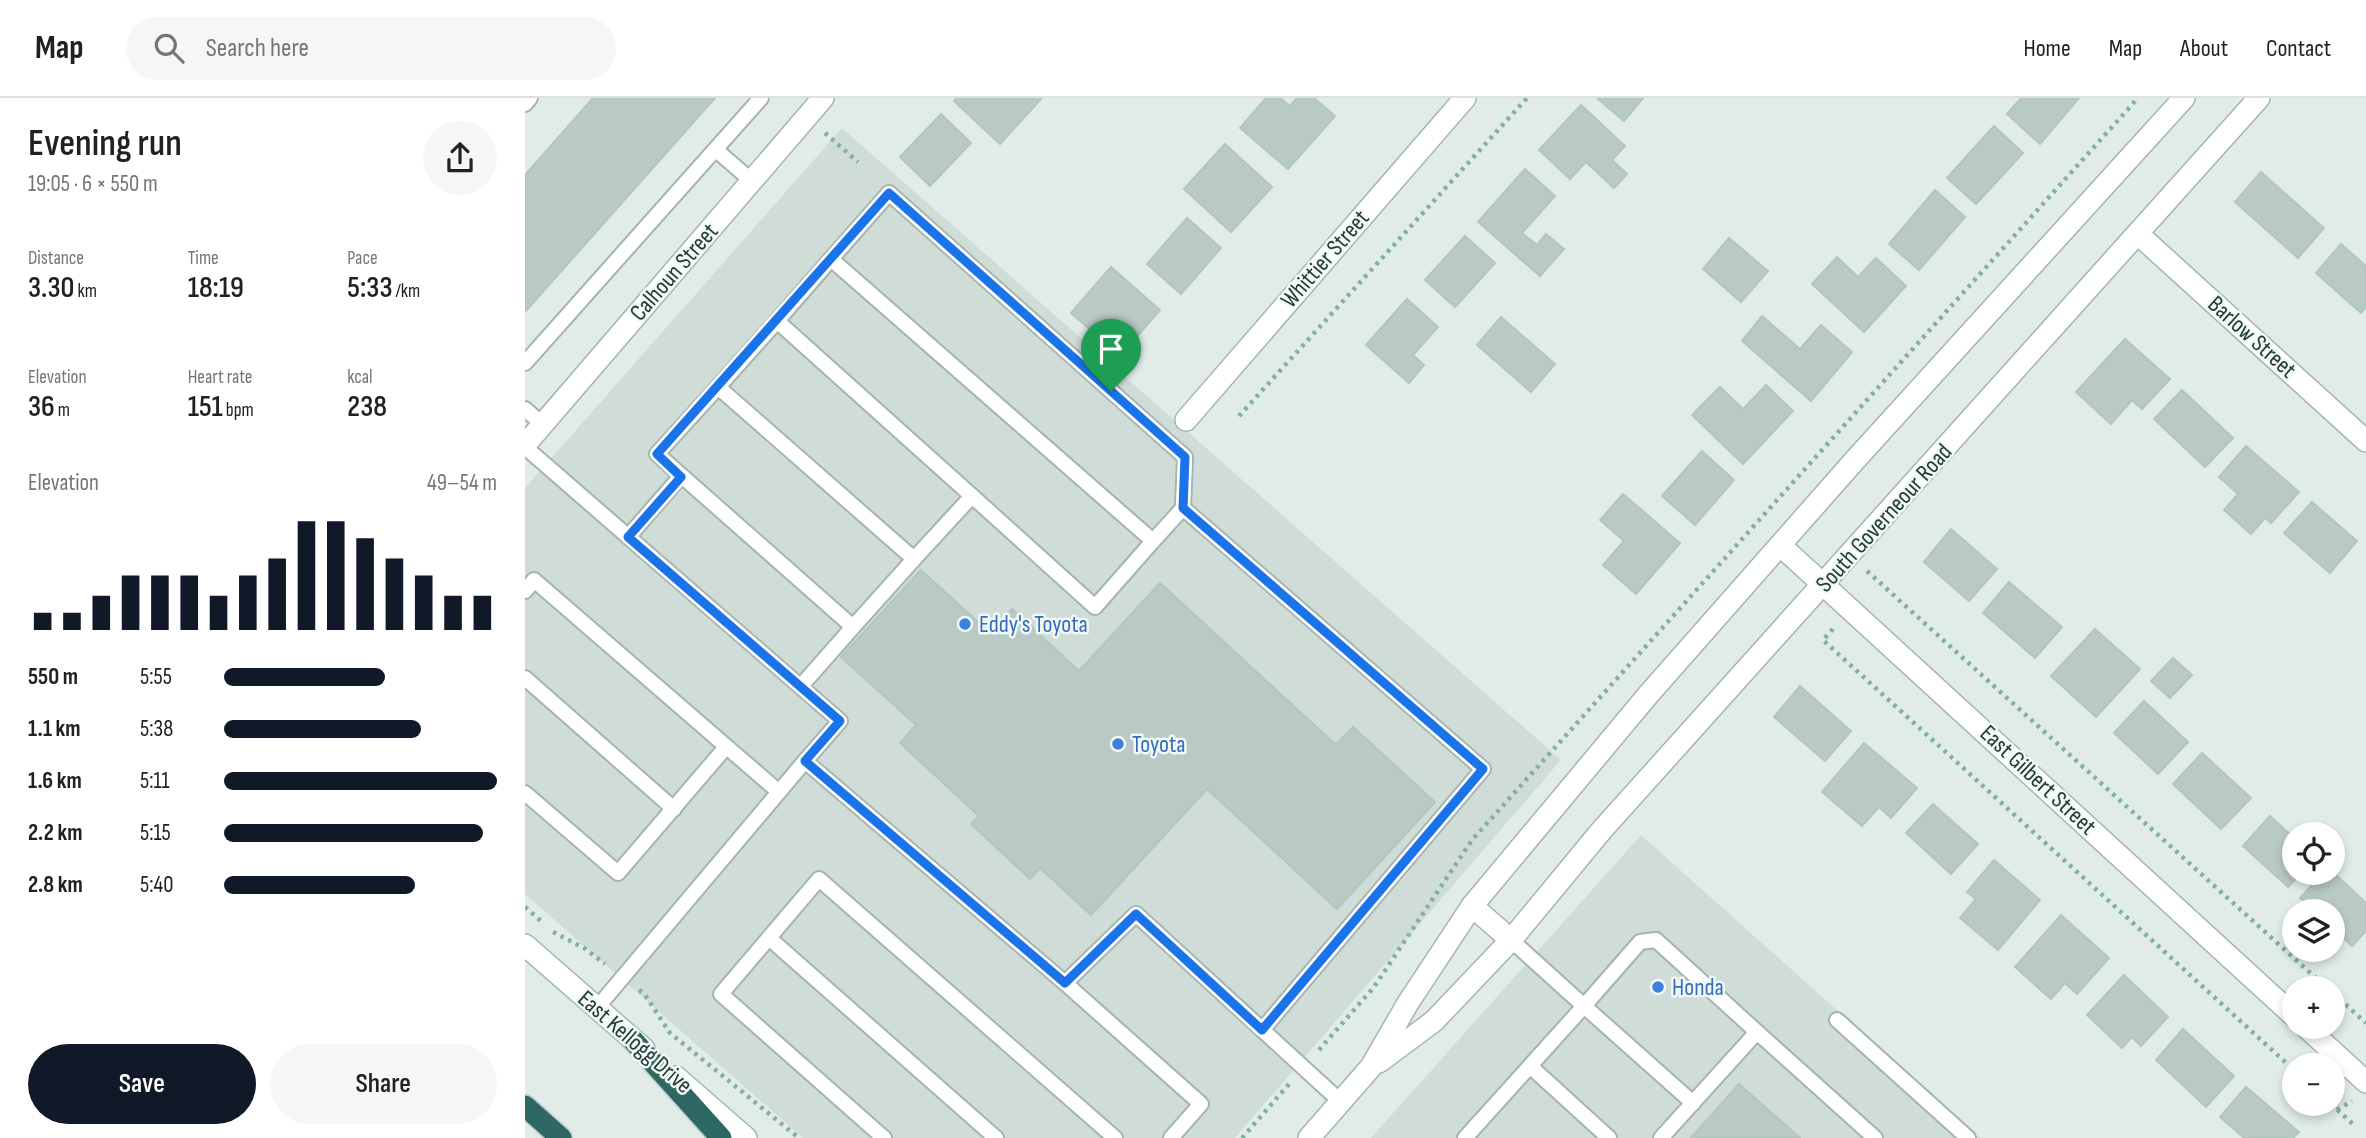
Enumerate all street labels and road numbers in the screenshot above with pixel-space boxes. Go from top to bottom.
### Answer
street label: Whittier Street [1275,204,1375,314]
street label: Calhoun Street [624,217,724,327]
street label: Barlow Street [2202,290,2302,384]
street label: South Governeour Road [1810,438,1958,598]
street label: East Gilbert Street [1974,719,2102,841]
street label: East Kellogg Drive [572,984,698,1100]

